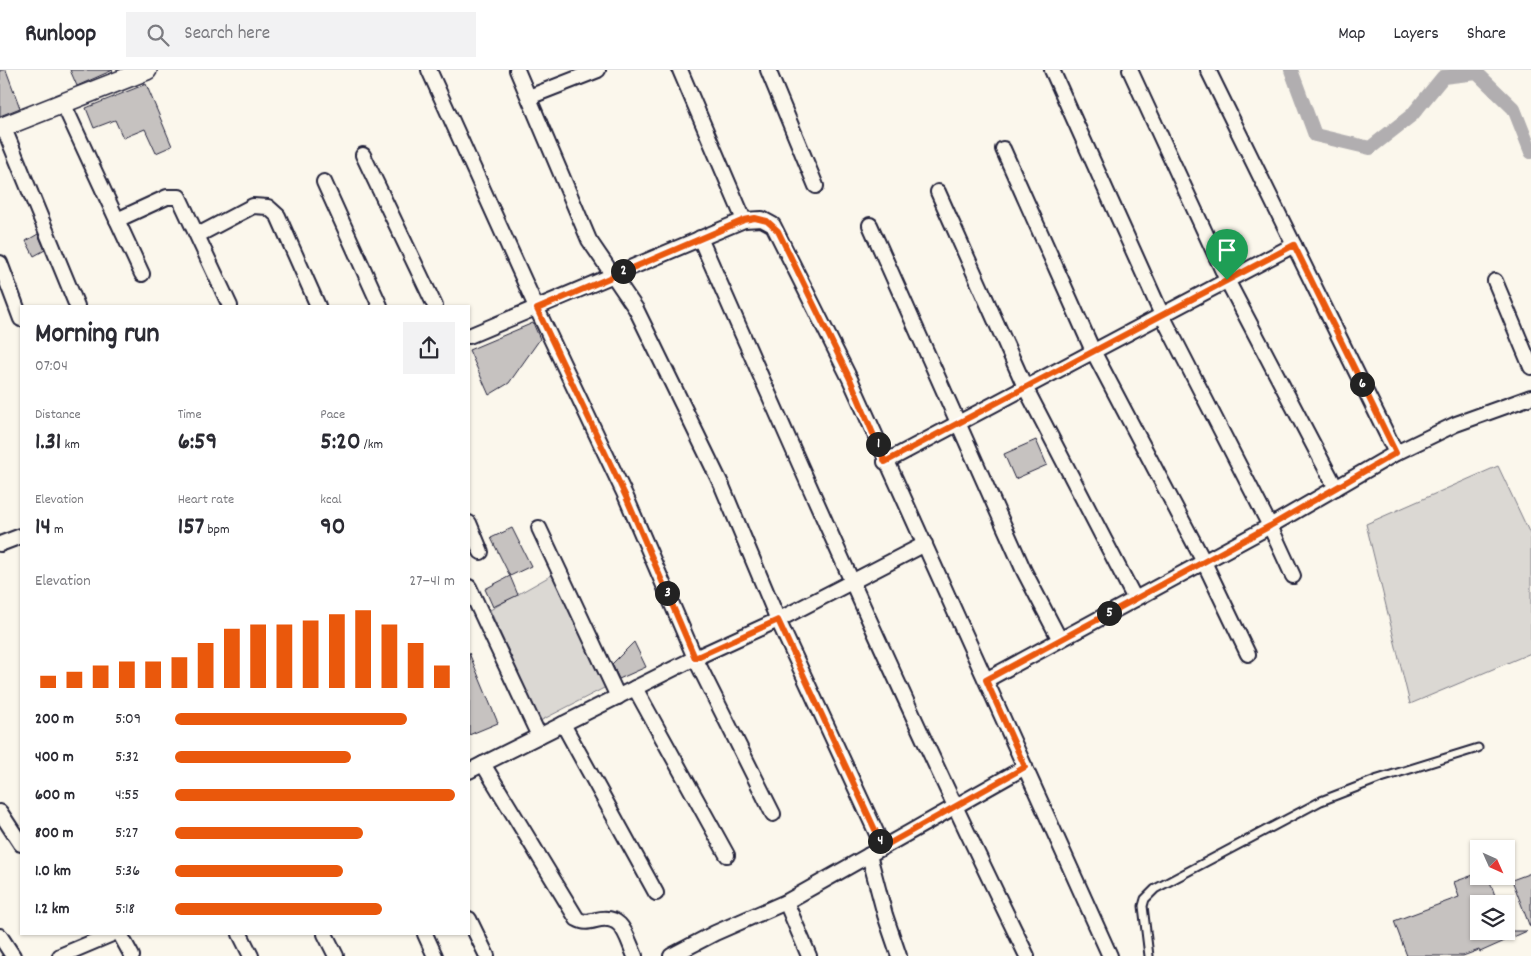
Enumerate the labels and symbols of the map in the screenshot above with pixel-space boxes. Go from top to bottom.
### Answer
pin [1206,229,1248,280]
pin: 2 [610,258,636,284]
pin: 6 [1350,372,1374,396]
pin: 1 [866,432,890,456]
pin: 3 [654,580,680,606]
pin: 5 [1096,600,1122,626]
pin: 4 [868,828,892,854]
north arrow [1470,840,1515,885]

